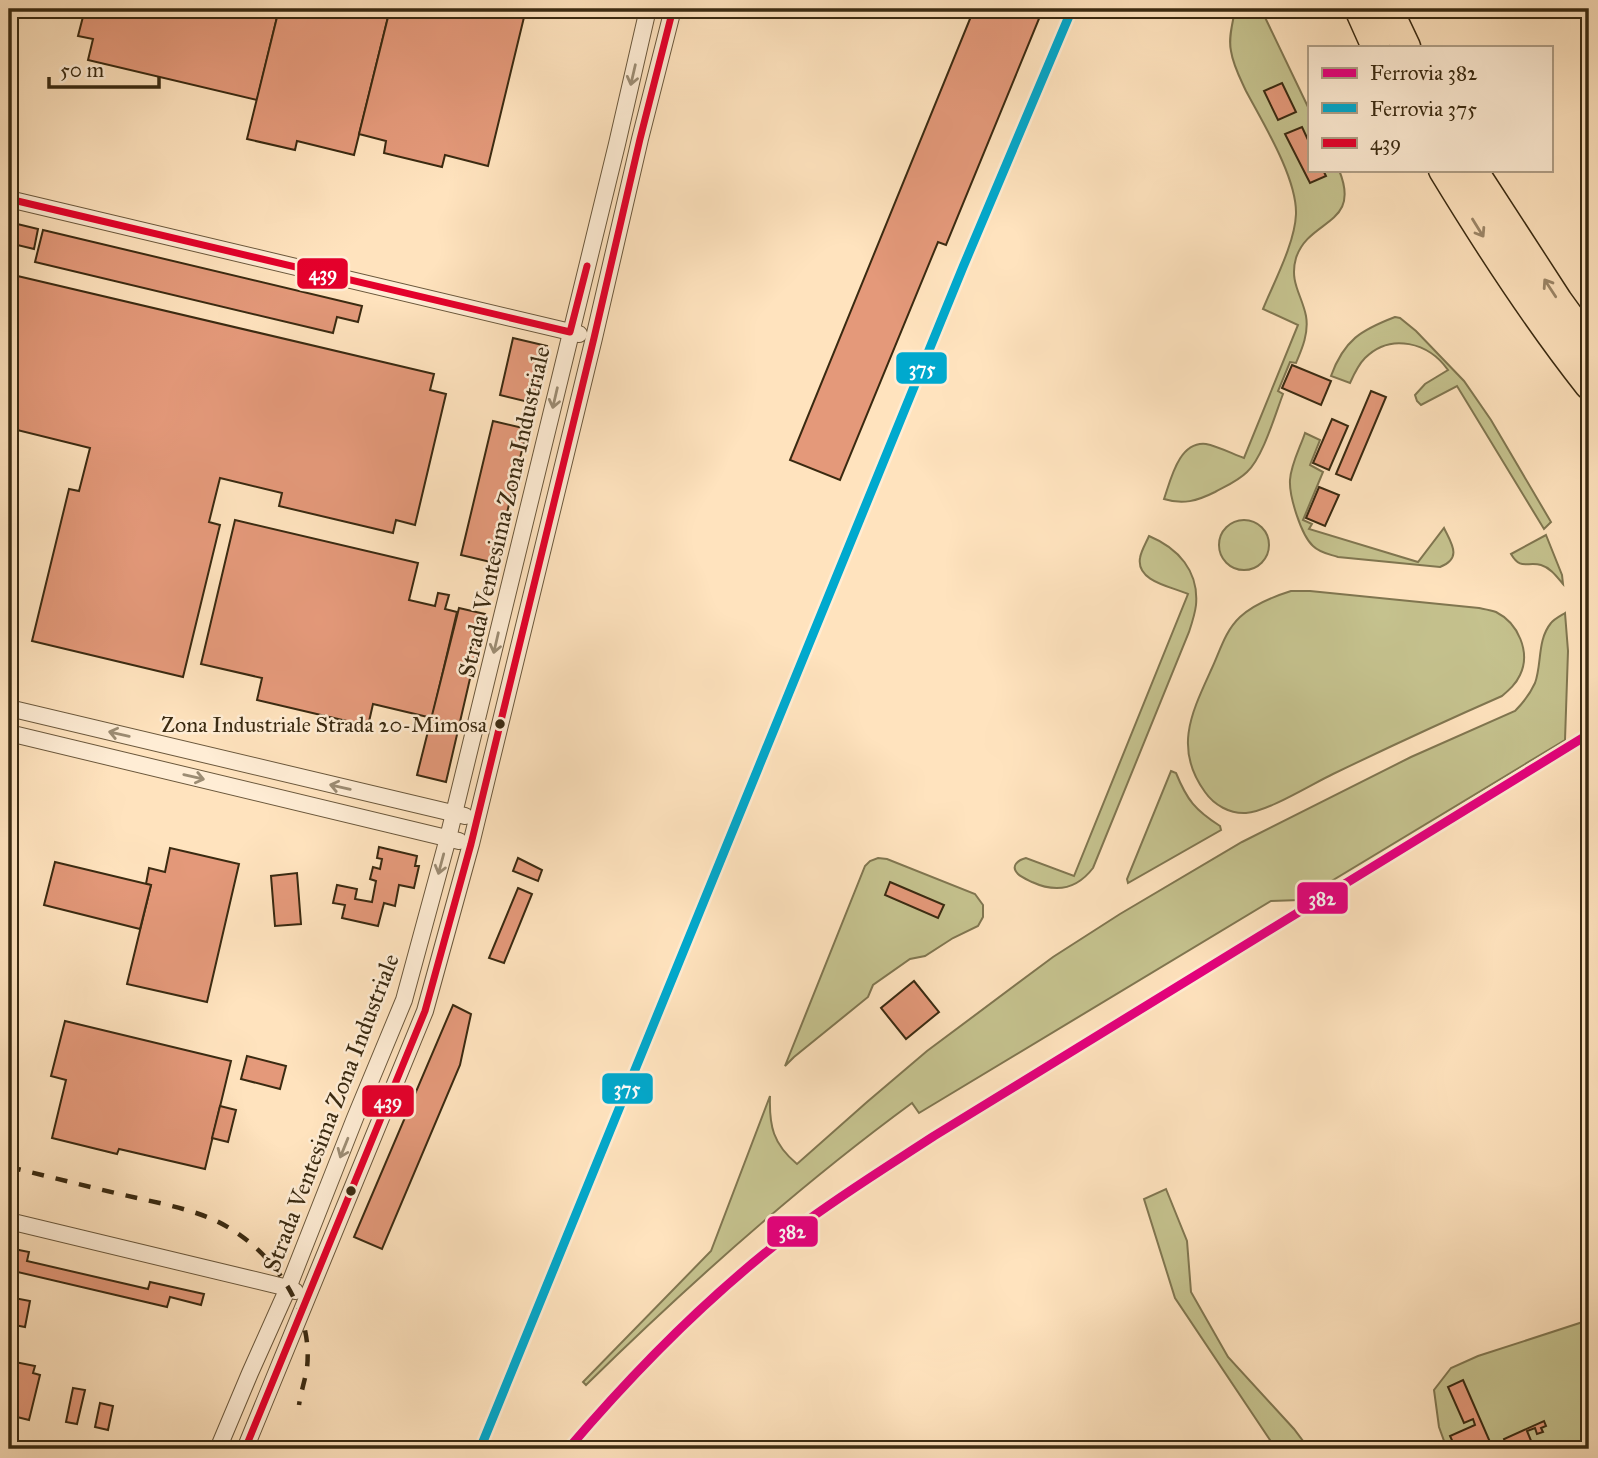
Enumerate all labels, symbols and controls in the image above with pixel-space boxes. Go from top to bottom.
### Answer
scale bar [49,46,159,90]
legend [1308,46,1552,172]
text: 50 m [60,57,105,83]
text: Ferrovia 382 [1370,60,1478,86]
one-way arrow [625,63,639,86]
text: Ferrovia 375 [1370,96,1477,122]
text: 439 [1370,130,1401,156]
one-way arrow [1471,218,1486,237]
line badge: 439 [296,257,349,290]
text: 439 [309,262,337,286]
one-way arrow [1542,279,1557,298]
street label: Strada Ventesima Zona Industriale [451,343,557,681]
line badge: 375 [895,351,948,385]
text: 375 [909,357,935,381]
one-way arrow [547,386,561,409]
one-way arrow [489,631,502,654]
place label: Zona Industriale Strada 20-Mimosa [161,711,488,738]
marker: Zona Industriale Strada 20-Mimosa [493,717,507,731]
one-way arrow [108,727,131,740]
one-way arrow [182,771,205,784]
one-way arrow [329,780,352,793]
one-way arrow [434,853,447,875]
line badge: 382 [1296,881,1349,915]
text: 382 [1308,887,1336,911]
street label: Strada Ventesima Zona Industriale [256,949,406,1277]
line badge: 375 [601,1072,654,1105]
text: 375 [614,1077,640,1101]
line badge: 439 [361,1084,415,1118]
text: 439 [374,1090,402,1114]
one-way arrow [336,1137,349,1158]
unlabelled marker [344,1184,358,1198]
line badge: 382 [766,1215,819,1248]
text: 382 [778,1220,806,1244]

